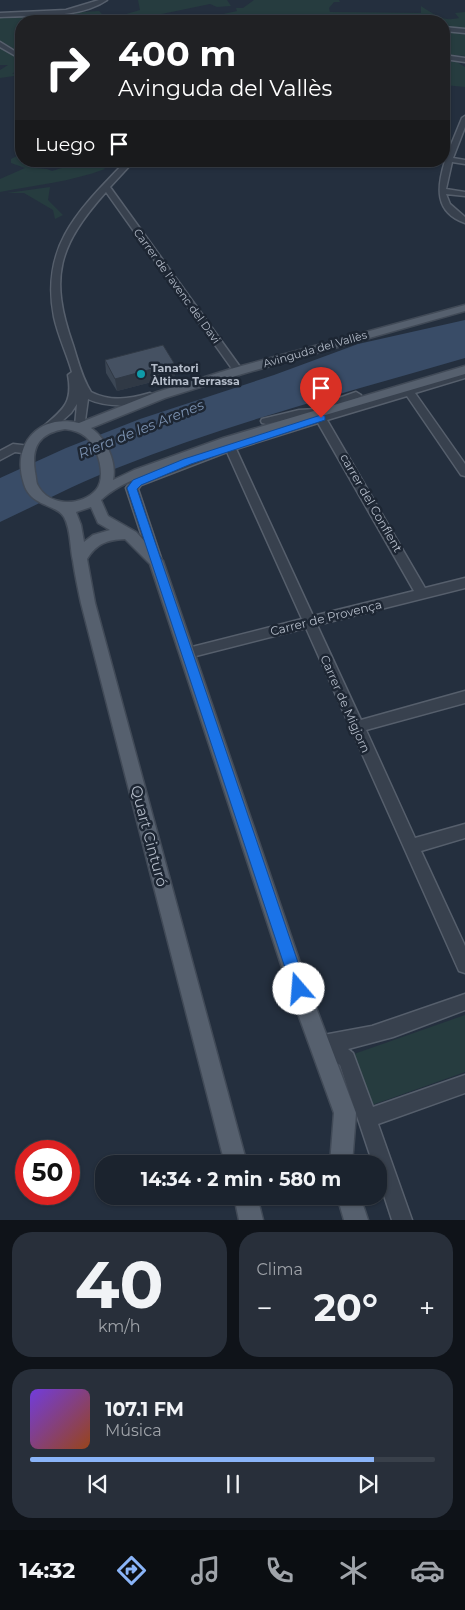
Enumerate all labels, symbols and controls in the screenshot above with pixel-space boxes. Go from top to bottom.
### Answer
text: 400 m [118,32,236,75]
icon: right [35,35,100,100]
text: Avinguda del Vallès [118,75,332,102]
icon: arrive [105,130,133,158]
text: Luego [35,133,95,156]
street label: Carrer de l'avenc del Davi [131,226,223,346]
street label: Avinguda del Vallès [262,327,369,370]
place label: Tanatori Àltima Terrassa [150,361,240,388]
pin [300,367,342,418]
marker: Tanatori Àltima Terrassa [135,368,147,380]
icon: arrive [307,374,335,402]
water label: Riera de les Arenes [76,396,207,462]
street label: carrer del Conflent [337,451,406,555]
street label: Carrer de Provença [269,596,383,639]
street label: Carrer de Migjorn [317,653,374,755]
street label: Quart Cinturó [127,783,172,889]
position arrow [272,962,324,1014]
speed limit sign: 50 [15,1140,80,1205]
text: 14:34 · 2 min · 580 m [141,1168,341,1191]
text: 40 [75,1245,164,1324]
text: Clima [257,1260,303,1279]
text: 20° [314,1284,378,1331]
text: − [257,1291,273,1325]
text: + [419,1291,435,1325]
text: km/h [98,1317,141,1336]
text: 107.1 FM [105,1398,184,1421]
text: Música [105,1421,162,1440]
icon: previous [84,1470,112,1498]
icon: pause [219,1470,247,1498]
icon: next [354,1470,382,1498]
icon: directions [114,1553,149,1588]
icon: music [188,1553,223,1588]
icon: phone [262,1553,297,1588]
icon: climate [336,1553,371,1588]
icon: car [410,1553,445,1588]
text: 14:32 [20,1557,75,1584]

